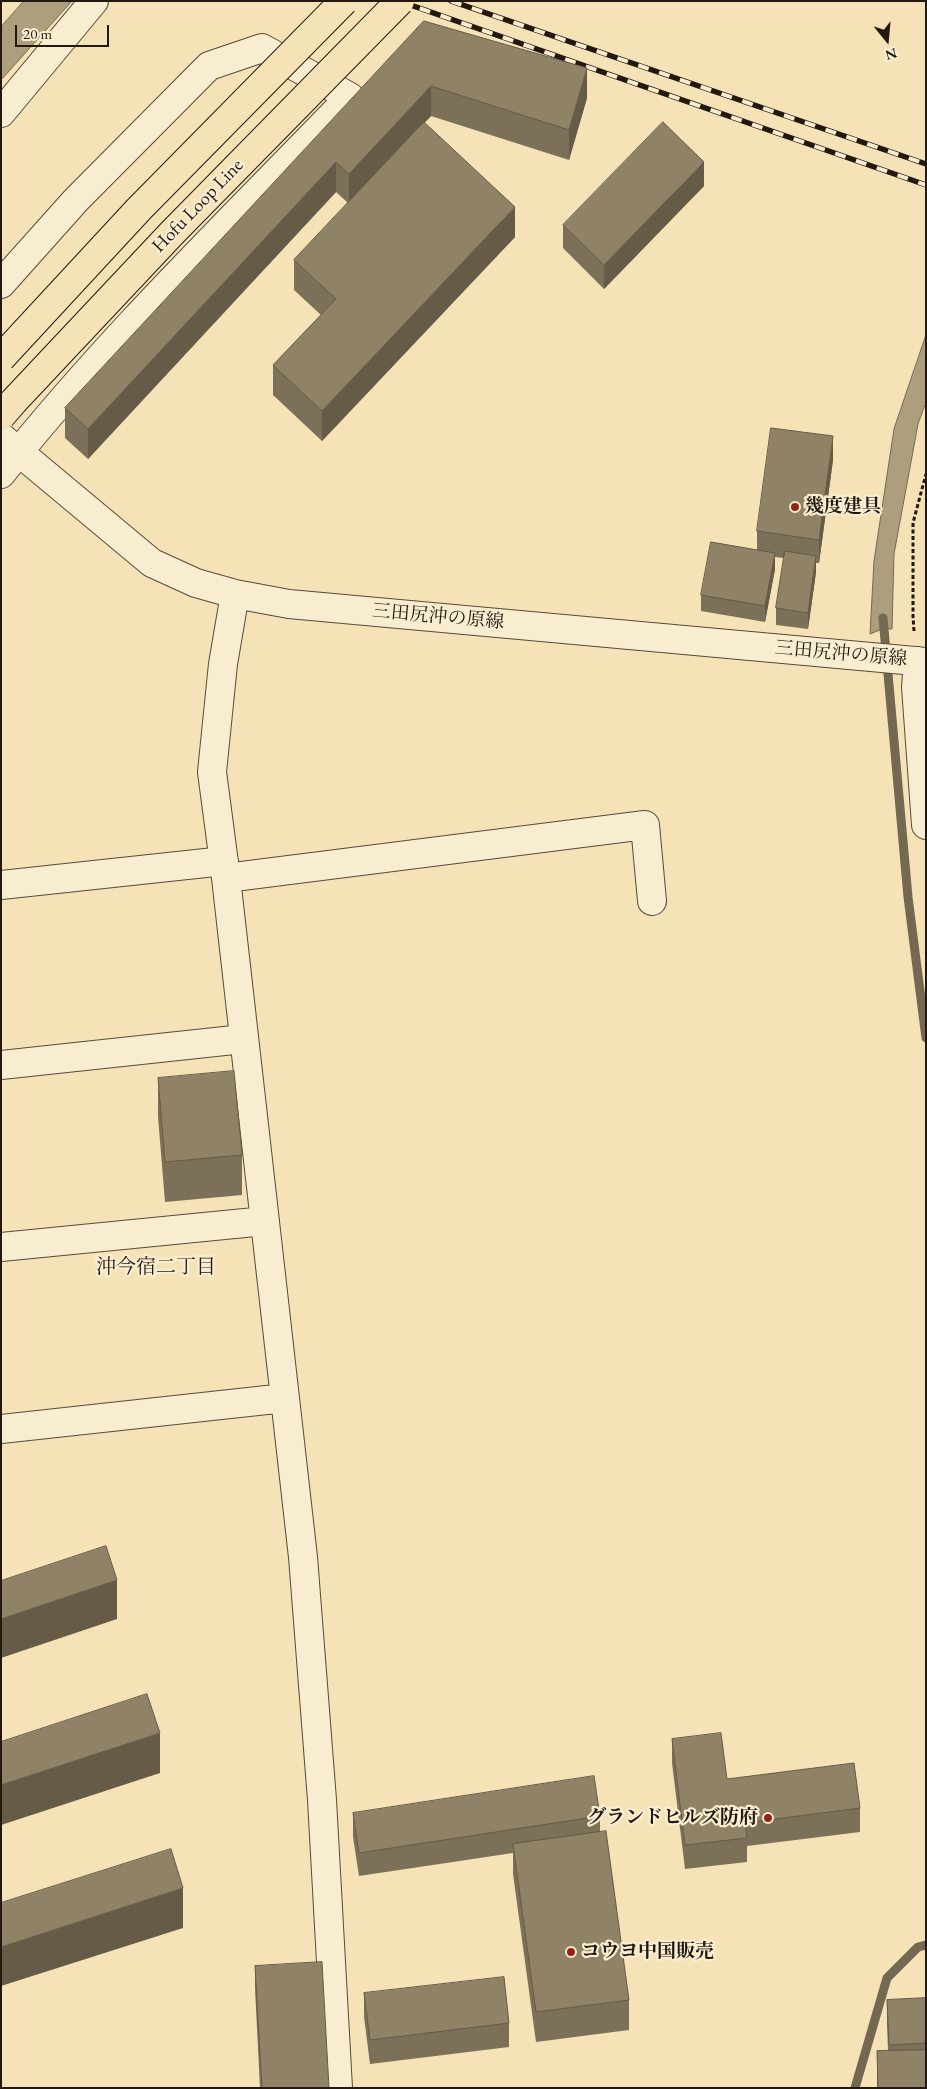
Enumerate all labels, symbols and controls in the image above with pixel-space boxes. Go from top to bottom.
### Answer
scale bar [18,15,111,47]
north arrow [862,15,912,65]
text: 20 m [23,24,52,43]
text: N [883,44,899,65]
street label: Hofu Loop Line [148,154,248,258]
place label: 幾度建具 [805,496,881,518]
marker: 幾度建具 [789,501,801,513]
street label: 三田尻沖の原線 [371,600,505,634]
street label: 三田尻沖の原線 [774,637,908,671]
district label: 沖今宿二丁目 [96,1256,216,1280]
place label: グランドヒルズ防府 [587,1807,758,1829]
marker: グランドヒルズ防府 [762,1812,774,1824]
place label: コウヨ中国販売 [581,1941,714,1963]
marker: コウヨ中国販売 [565,1946,577,1958]

